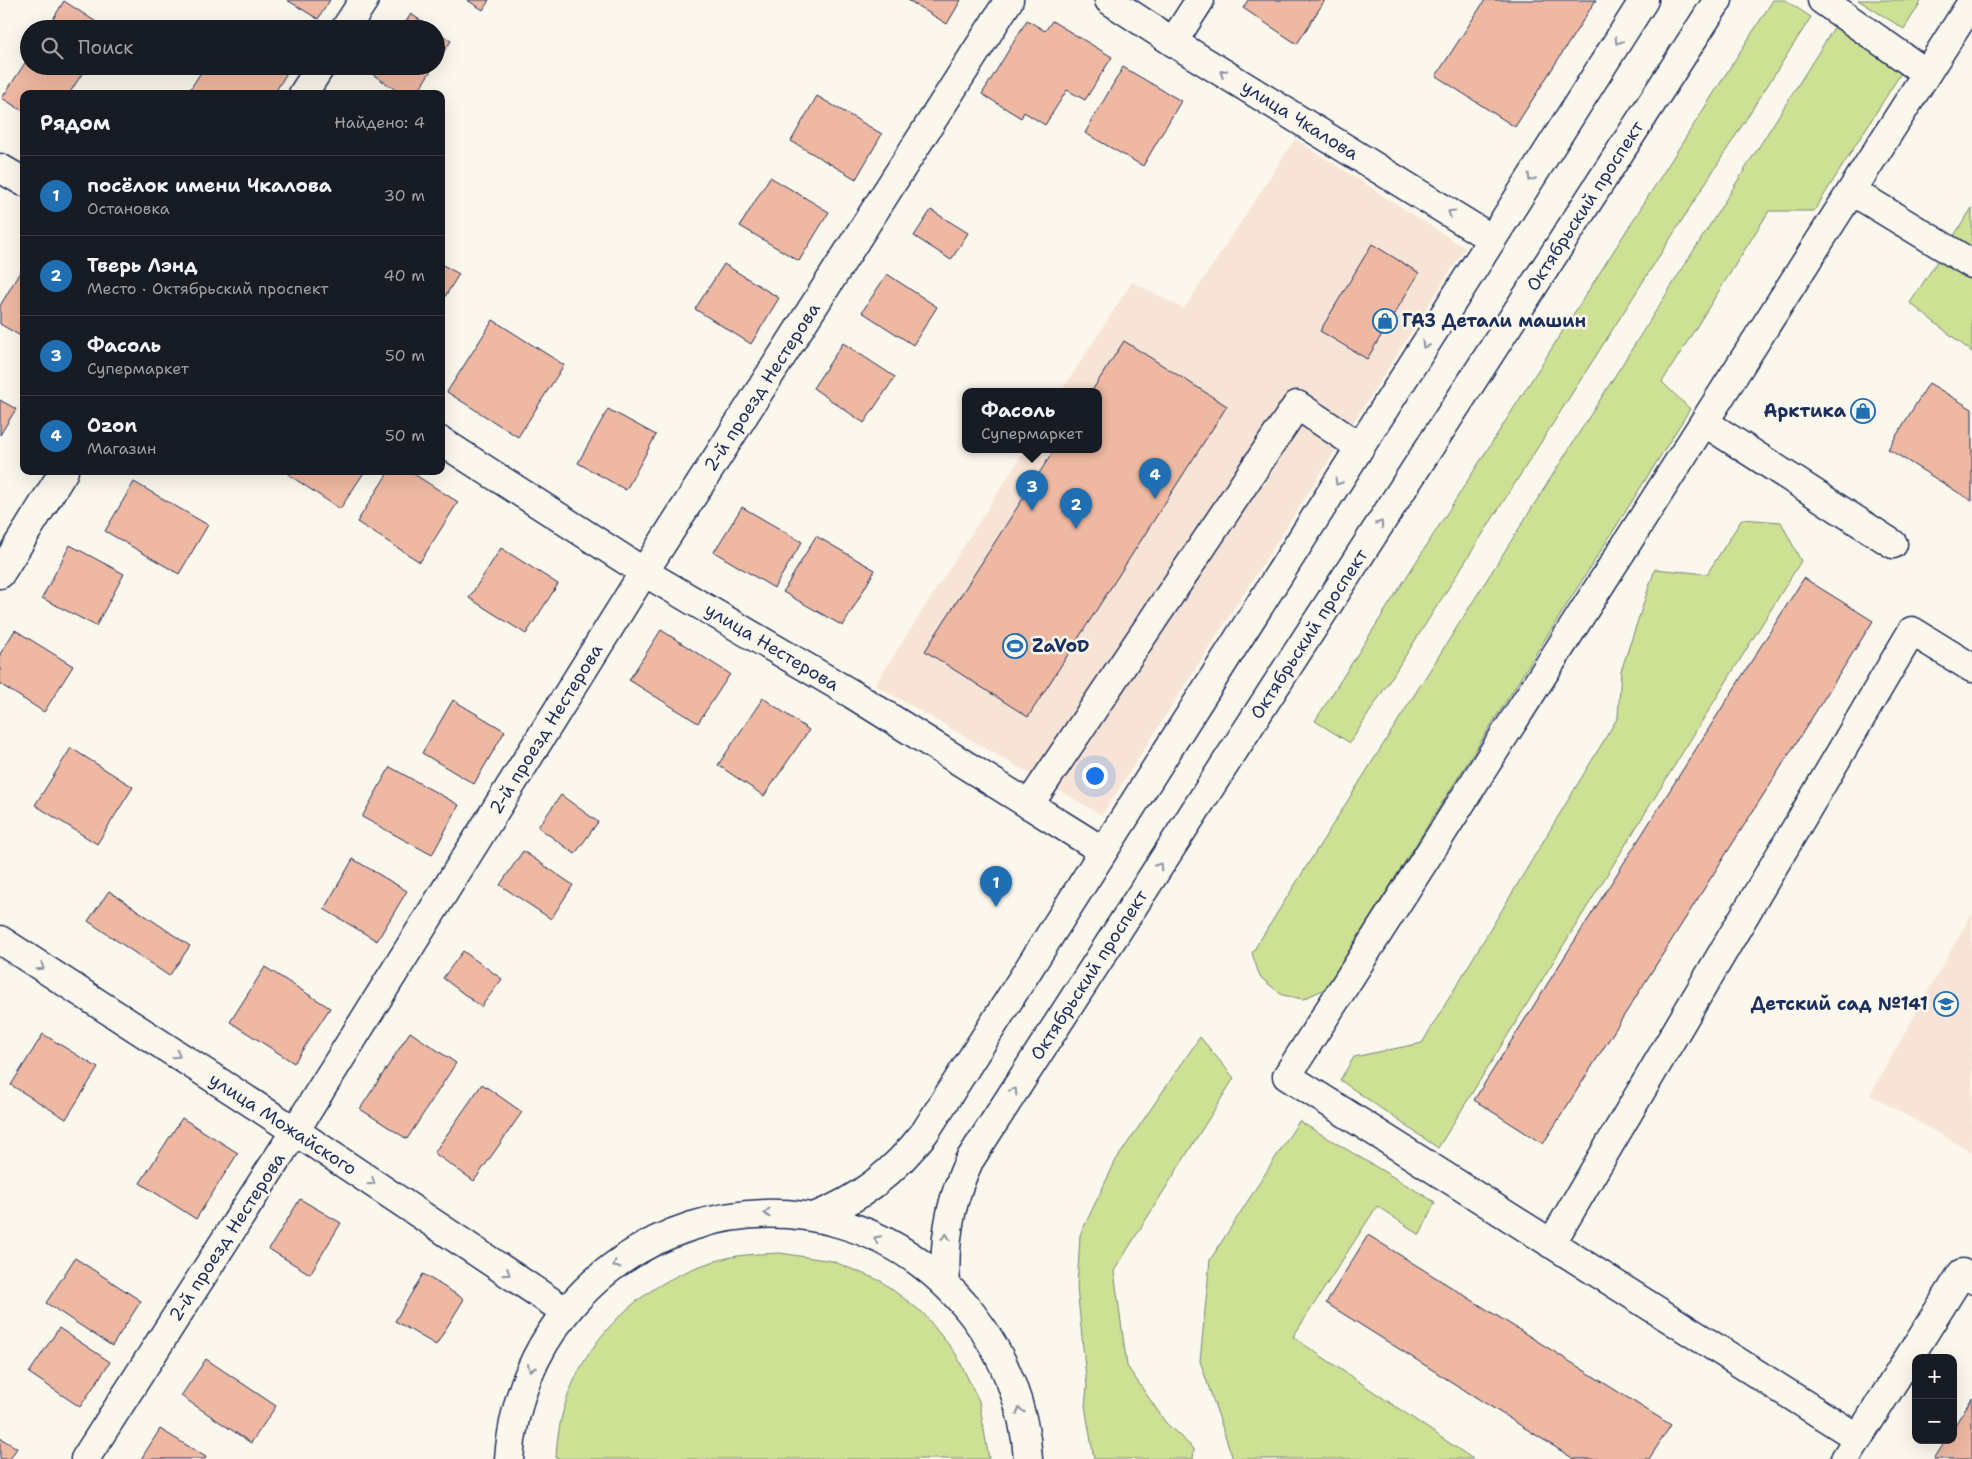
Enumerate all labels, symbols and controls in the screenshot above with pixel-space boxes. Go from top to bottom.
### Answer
search box [20,20,445,75]
icon: search [38,34,66,62]
text: Поиск [78,35,133,60]
one-way arrow [1615,36,1624,45]
one-way arrow [1219,70,1228,79]
street label: улица Чкалова [1237,74,1363,166]
text: Рядом [40,109,110,137]
text: Найдено: 4 [334,112,425,133]
street label: Октябрьский проспект [1521,115,1650,296]
text: посёлок имени Чкалова [87,173,332,198]
one-way arrow [1527,173,1537,182]
text: 1 [52,185,60,206]
text: 30 m [384,185,425,206]
text: Остановка [87,198,170,219]
one-way arrow [1447,210,1456,219]
text: Тверь Лэнд [87,253,197,278]
text: 2 [50,265,62,286]
text: 40 m [383,265,425,286]
text: Место · Октябрьский проспект [87,278,329,299]
street label: 2-й проезд Нестерова [698,298,826,476]
shop icon: ГАЗ Детали машин [1372,308,1398,334]
place label: ГАЗ Детали машин [1402,309,1586,333]
text: Фасоль [87,333,161,358]
one-way arrow [1421,340,1431,349]
text: 3 [50,345,62,366]
text: 50 m [385,345,425,366]
text: Супермаркет [87,358,189,379]
popup [962,388,1102,453]
text: Фасоль [981,398,1055,423]
shop icon: Арктика [1850,398,1876,424]
place label: Арктика [1764,399,1847,423]
text: Ozon [87,413,137,438]
text: Супермаркет [981,423,1083,444]
text: 4 [50,425,62,446]
text: 50 m [385,425,425,446]
text: Магазин [87,438,156,459]
pin: 4 [1139,458,1171,499]
pin: 3 [1016,470,1048,511]
one-way arrow [1334,477,1344,486]
pin: 2 [1060,488,1092,529]
one-way arrow [1374,520,1383,530]
street label: Октябрьский проспект [1245,543,1374,724]
street label: улица Нестерова [700,597,844,697]
sports icon: ZaVoD [1002,633,1028,659]
place label: ZaVoD [1032,634,1090,658]
street label: 2-й проезд Нестерова [484,639,608,819]
your location [1082,763,1108,789]
one-way arrow [1153,863,1162,872]
pin: 1 [980,866,1012,907]
street label: Октябрьский проспект [1025,884,1154,1065]
one-way arrow [35,961,45,970]
school or university icon: Детский сад №141 [1933,991,1959,1017]
place label: Детский сад №141 [1751,992,1928,1016]
one-way arrow [172,1049,181,1058]
street label: улица Можайского [205,1067,361,1181]
one-way arrow [1008,1088,1017,1097]
street label: 2-й проезд Нестерова [163,1148,291,1326]
one-way arrow [367,1176,376,1186]
one-way arrow [763,1208,770,1218]
one-way arrow [940,1232,951,1240]
one-way arrow [873,1234,882,1245]
one-way arrow [612,1259,622,1268]
one-way arrow [501,1267,511,1276]
map controls [1912,1354,1957,1444]
button: + [1912,1354,1957,1399]
one-way arrow [527,1363,538,1372]
button: − [1912,1399,1957,1444]
one-way arrow [1015,1407,1026,1415]

